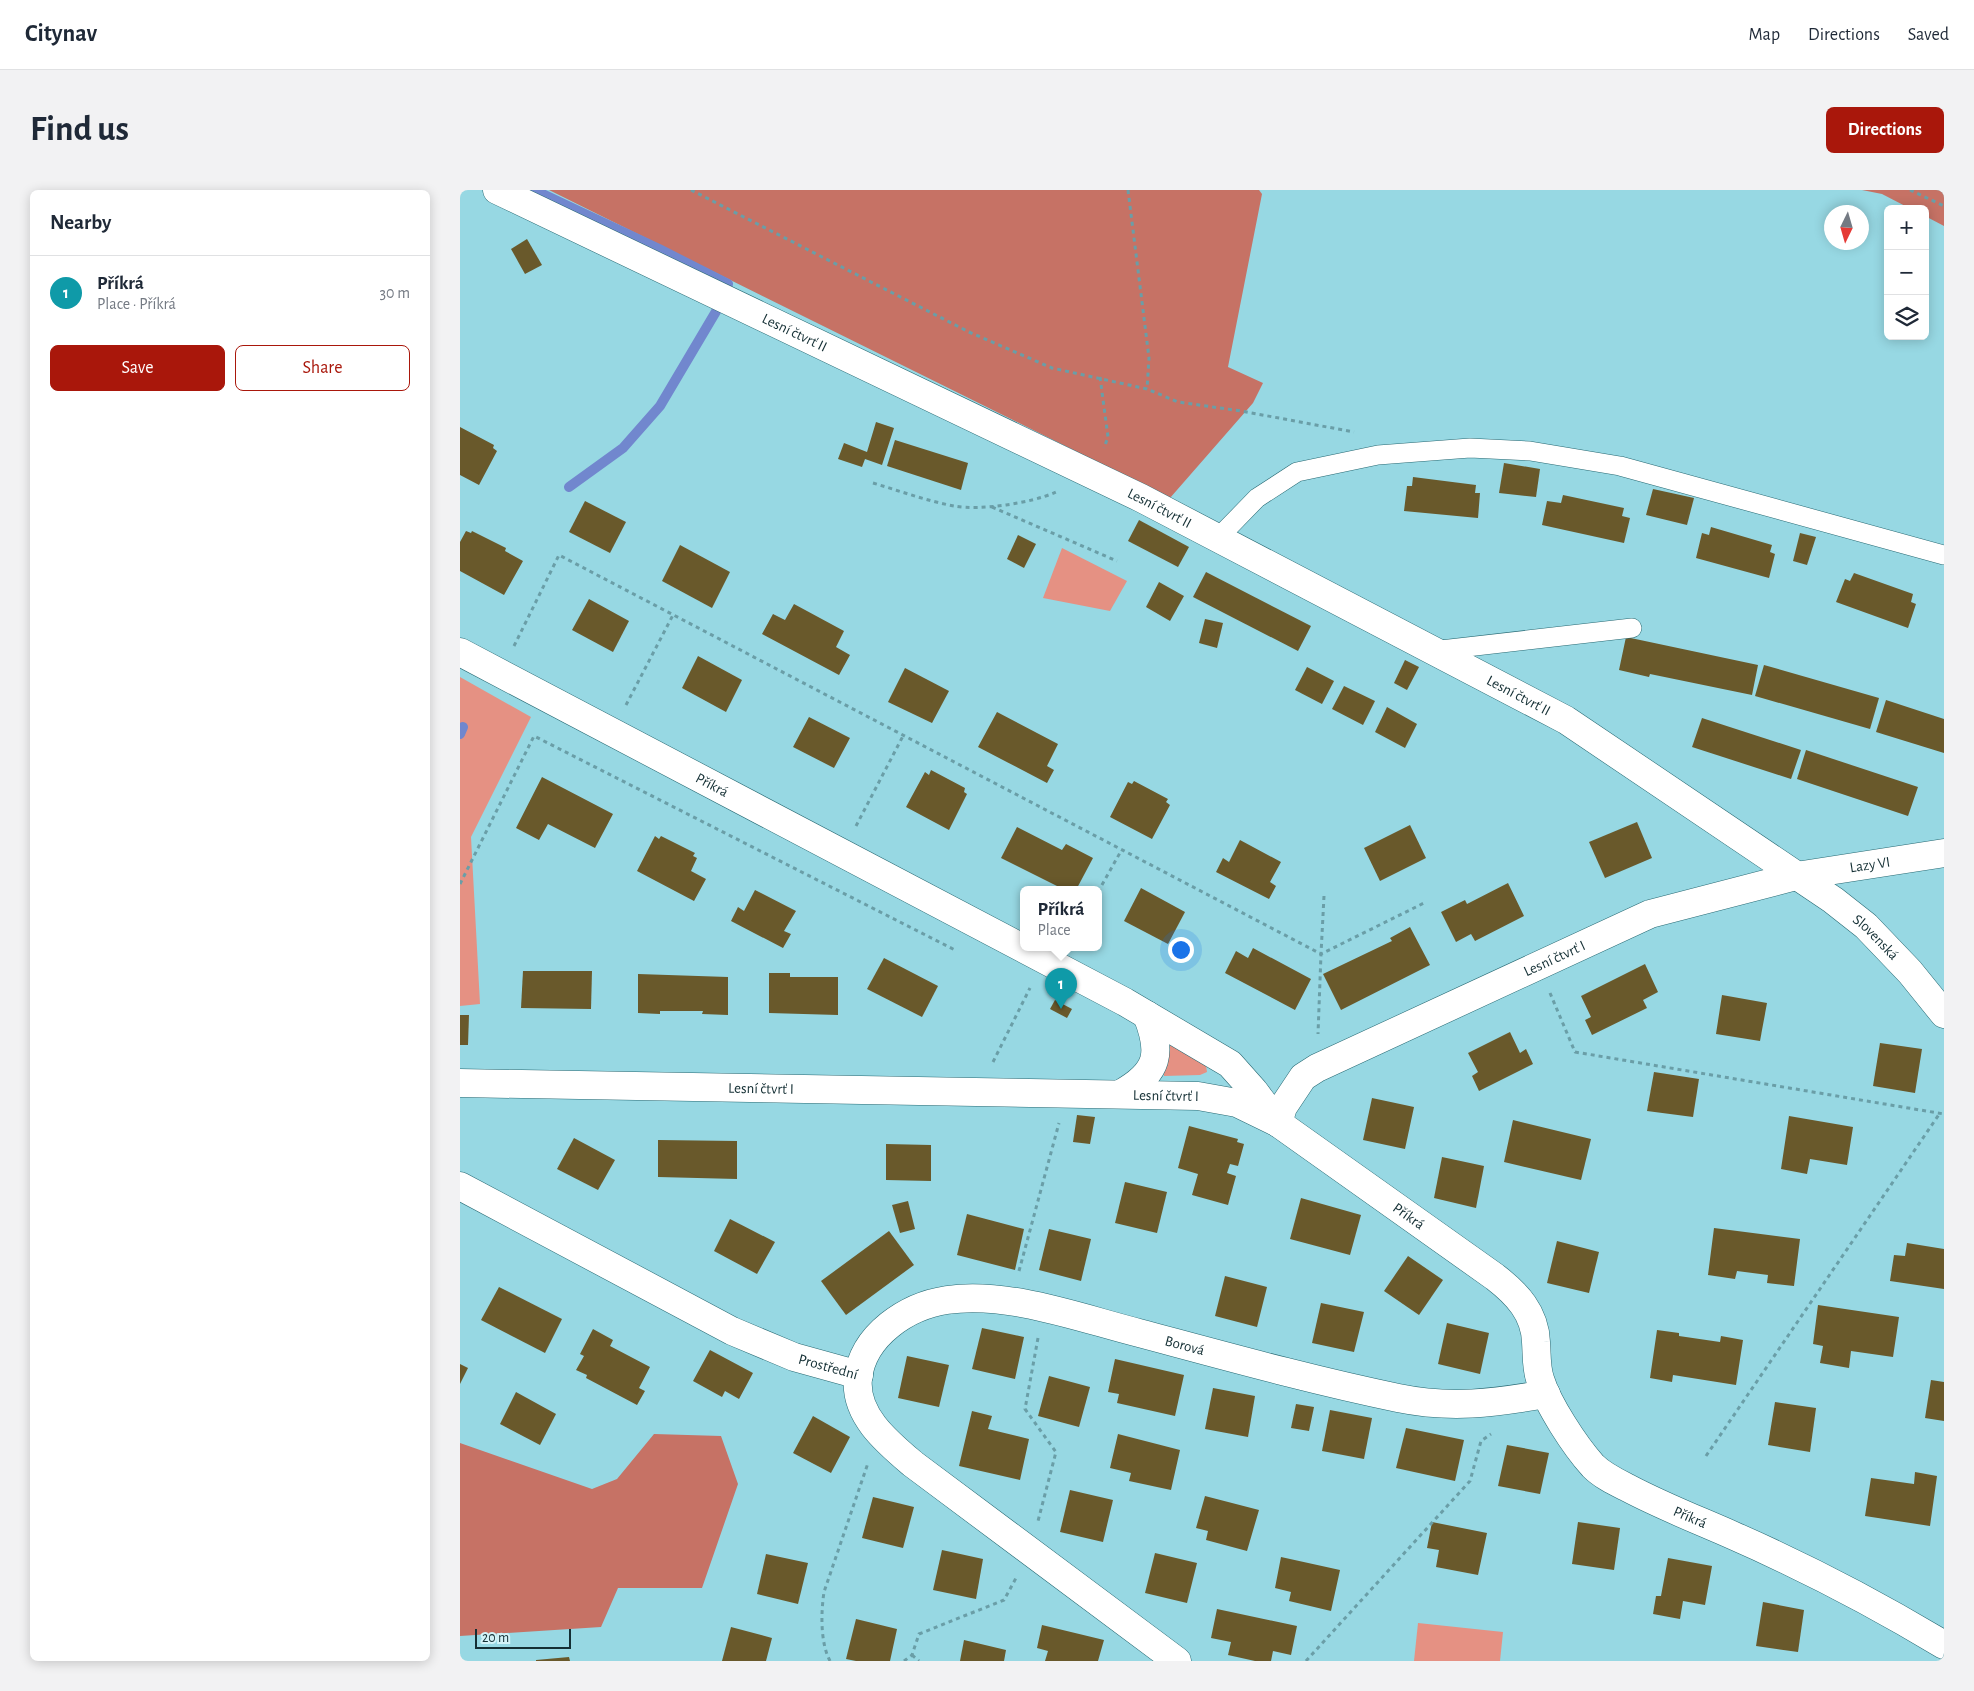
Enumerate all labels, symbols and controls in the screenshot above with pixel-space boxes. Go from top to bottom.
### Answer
text: Citynav [25,22,97,46]
text: Map [1749,26,1780,44]
text: Directions [1808,26,1880,44]
text: Saved [1908,26,1949,44]
button: Directions [1826,107,1944,153]
text: Find us [30,112,129,147]
north arrow [1824,205,1869,250]
map controls [1884,205,1929,340]
button: + [1884,205,1929,250]
text: Nearby [50,212,111,233]
button: − [1884,250,1929,295]
text: Příkrá [97,274,144,293]
text: 1 [63,285,69,301]
text: 30 m [380,285,410,301]
button: layers [1884,295,1929,340]
text: Place · Příkrá [97,296,176,312]
street label: Lesní čtvrť II [760,311,829,354]
button: Save [50,345,225,391]
button: Share [235,345,410,391]
street label: Lesní čtvrť II [1125,485,1194,531]
street label: Lesní čtvrť II [1484,672,1553,718]
street label: Příkrá [693,770,731,799]
street label: Lazy VI [1849,854,1891,875]
popup [1020,886,1102,951]
text: Příkrá [1038,900,1084,919]
street label: Slovenská [1850,911,1902,963]
text: Place [1038,922,1071,938]
your location [1168,937,1194,963]
street label: Lesní čtvrť I [1521,938,1587,979]
pin: 1 [1045,968,1077,1009]
street label: Lesní čtvrť I [728,1080,794,1096]
street label: Lesní čtvrť I [1133,1087,1199,1104]
street label: Příkrá [1390,1200,1427,1232]
street label: Borová [1163,1333,1206,1358]
street label: Prostřední [797,1351,860,1382]
street label: Příkrá [1671,1503,1709,1531]
scale bar [475,1626,571,1649]
text: 20 m [482,1631,509,1645]

